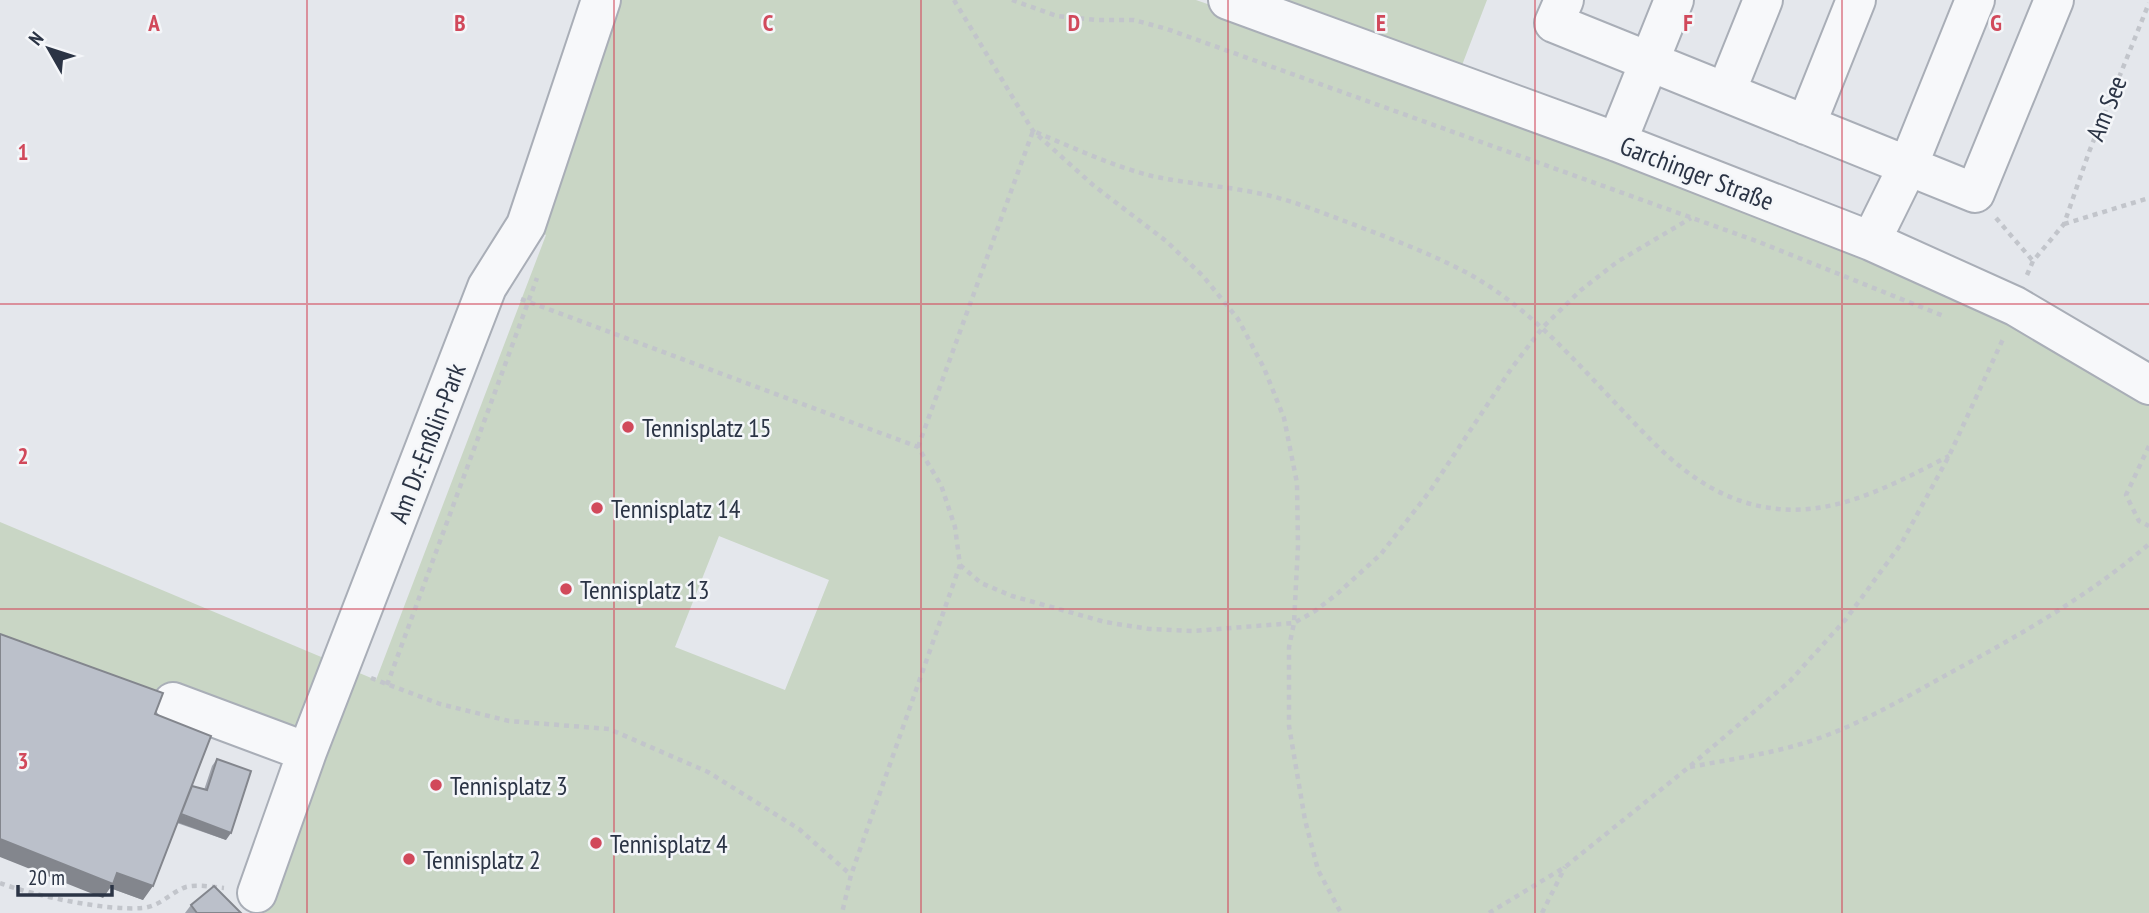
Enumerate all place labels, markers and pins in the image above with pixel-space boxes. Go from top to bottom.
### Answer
place label: Tennisplatz 15 [642,411,772,444]
marker: Tennisplatz 15 [620,419,636,435]
place label: Tennisplatz 14 [611,492,741,525]
marker: Tennisplatz 14 [589,500,605,516]
place label: Tennisplatz 13 [580,573,710,606]
marker: Tennisplatz 13 [558,581,574,597]
place label: Tennisplatz 3 [450,769,568,802]
marker: Tennisplatz 3 [428,777,444,793]
place label: Tennisplatz 4 [610,827,728,860]
marker: Tennisplatz 4 [588,835,604,851]
place label: Tennisplatz 2 [423,843,541,876]
marker: Tennisplatz 2 [401,851,417,867]

